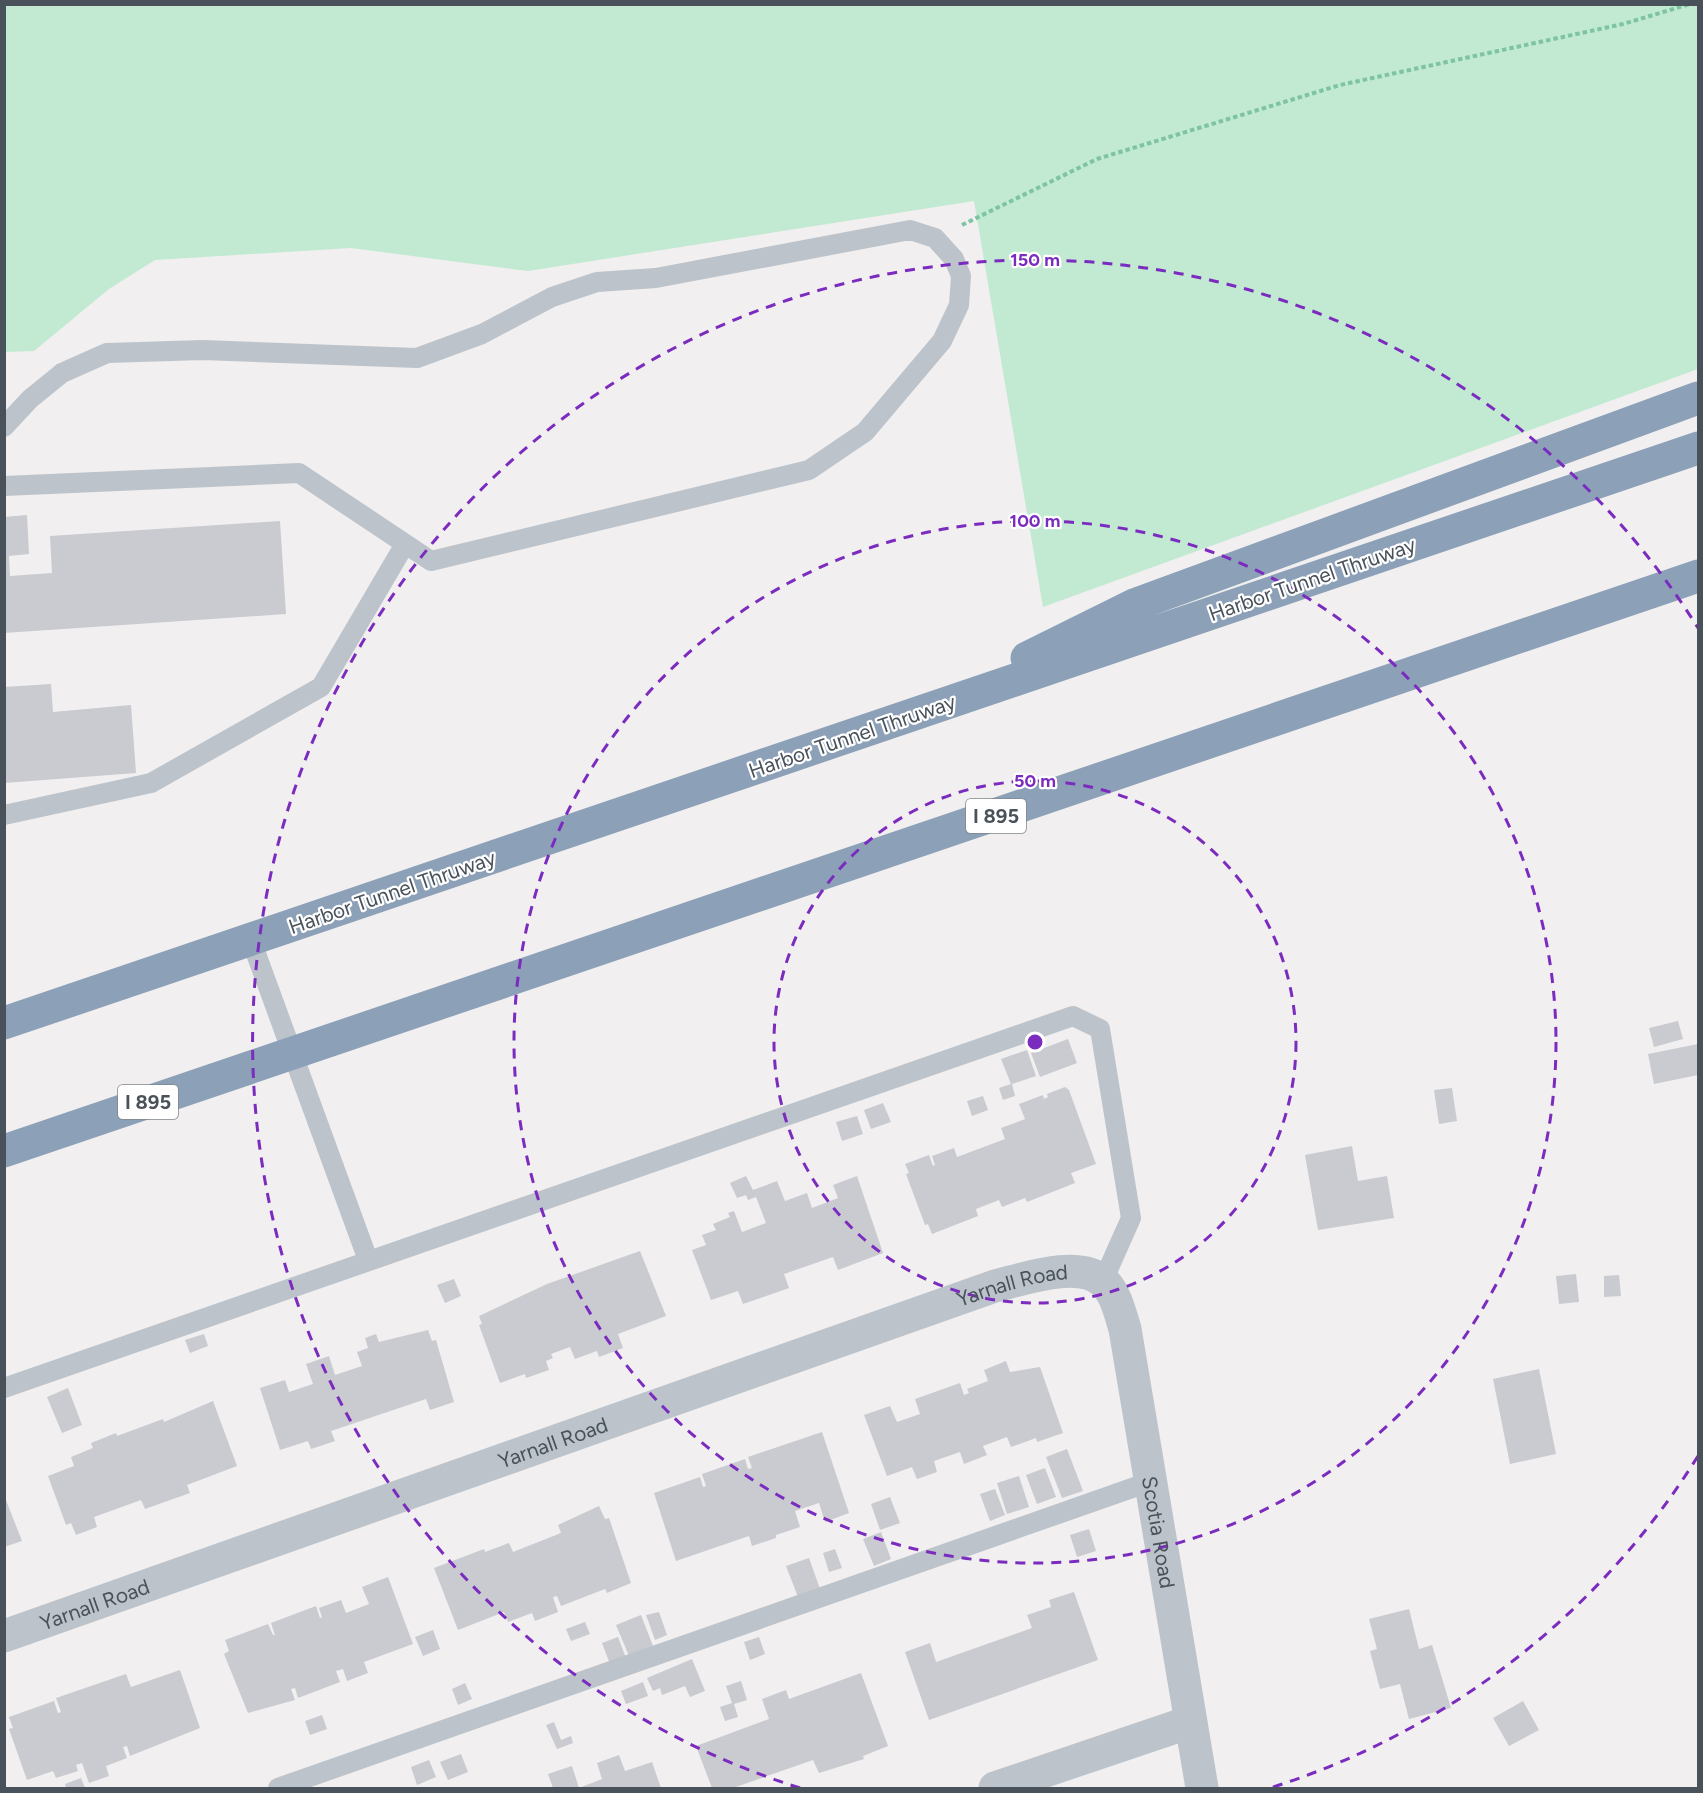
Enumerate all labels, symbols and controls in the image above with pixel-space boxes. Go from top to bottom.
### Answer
text: 150 m [1010,249,1060,271]
text: 100 m [1010,510,1060,532]
street label: Harbor Tunnel Thruway [1205,532,1419,626]
street label: Harbor Tunnel Thruway [745,689,959,783]
text: 50 m [1014,770,1056,792]
road number: I 895 [966,799,1026,833]
street label: Harbor Tunnel Thruway [285,845,499,939]
centre of rings [1025,1032,1045,1052]
road number: I 895 [118,1085,178,1119]
street label: Yarnall Road [953,1259,1069,1311]
street label: Yarnall Road [495,1411,611,1473]
street label: Scotia Road [1137,1474,1181,1590]
street label: Yarnall Road [36,1573,153,1635]

